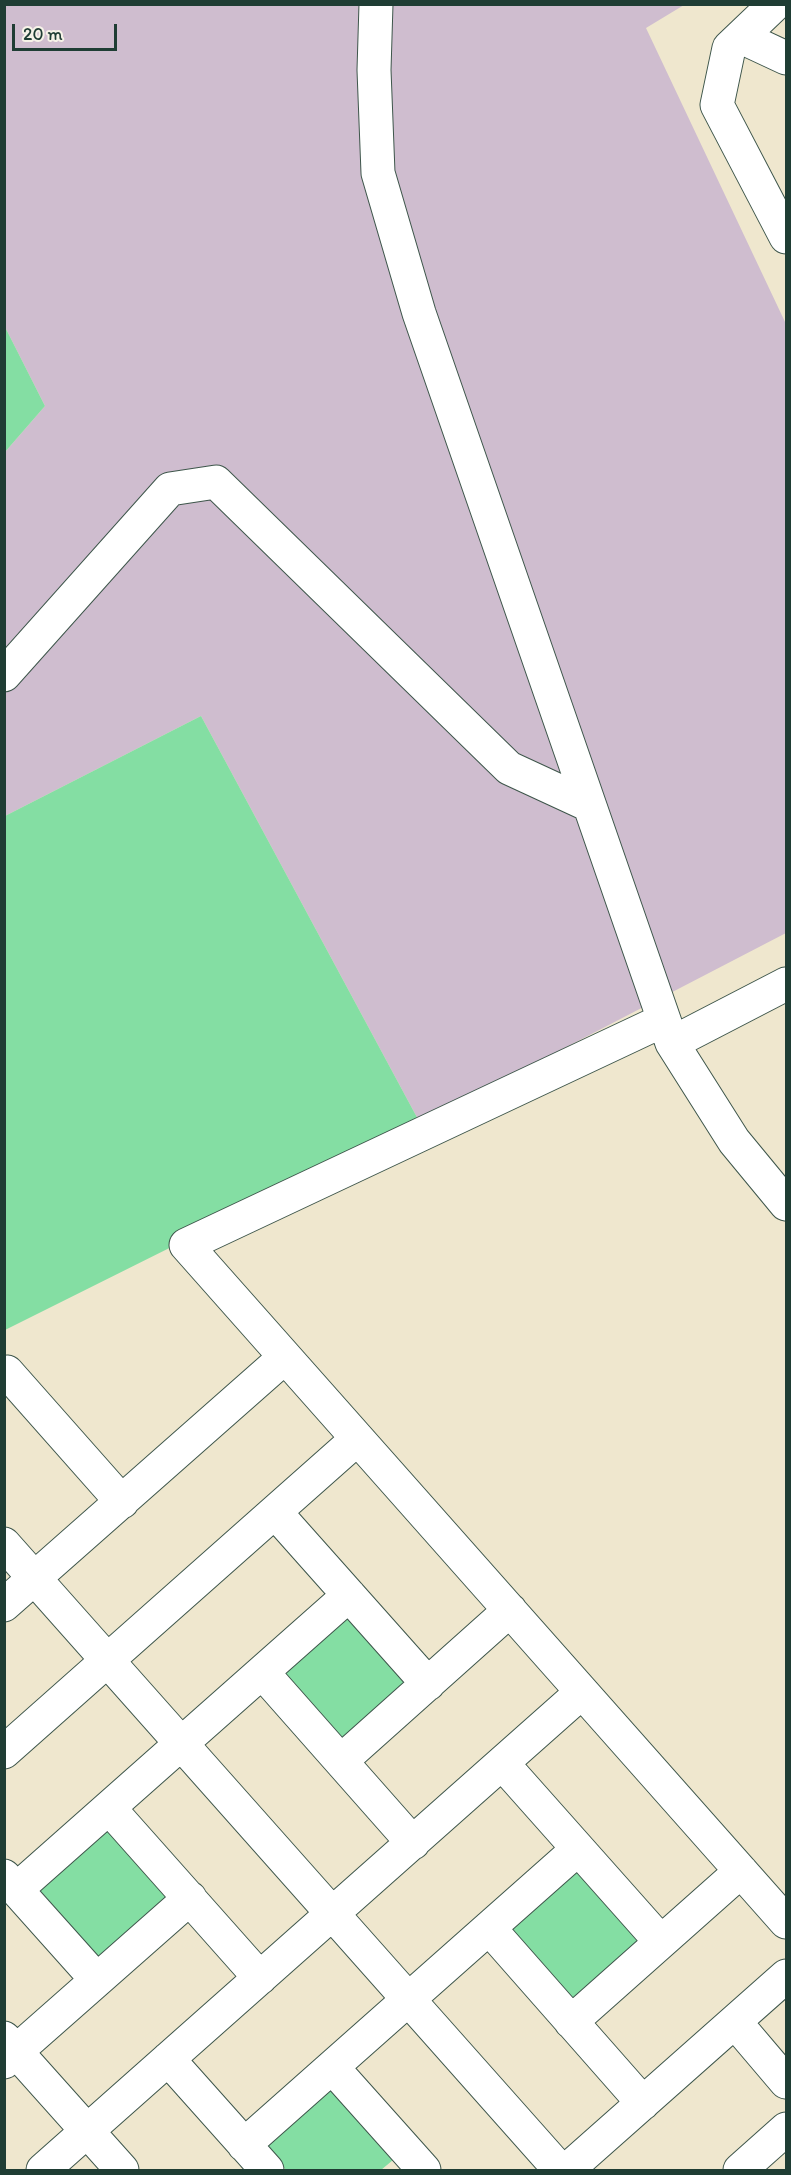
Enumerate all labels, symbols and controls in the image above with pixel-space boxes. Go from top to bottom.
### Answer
scale bar [15,12,120,50]
text: 20 m [23,23,63,45]

